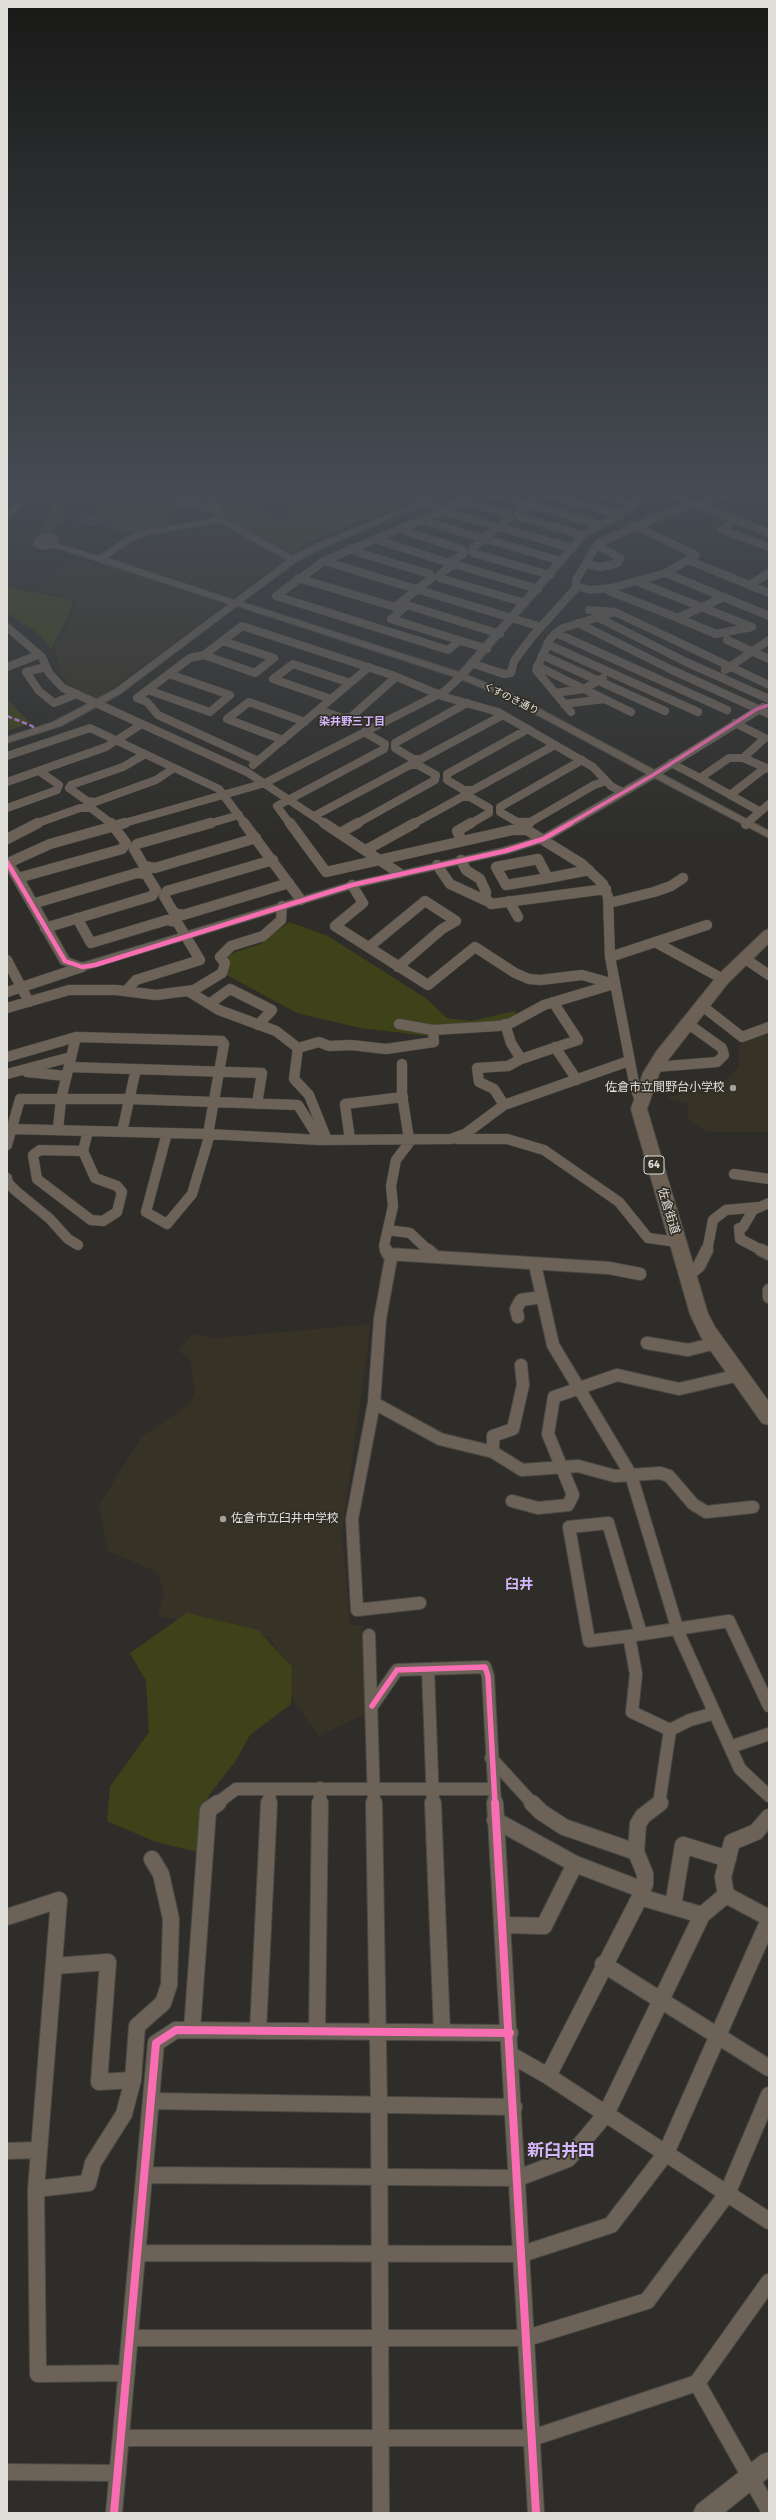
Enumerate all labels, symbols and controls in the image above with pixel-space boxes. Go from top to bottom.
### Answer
street label: くすのき通り [481,680,541,718]
district label: 染井野三丁目 [319,715,385,729]
place label: 佐倉市立間野台小学校 [605,1081,725,1095]
marker: 佐倉市立間野台小学校 [728,1083,738,1093]
road number: 64 [644,1156,664,1174]
street label: 佐倉街道 [654,1186,682,1236]
place label: 佐倉市立臼井中学校 [231,1512,339,1526]
marker: 佐倉市立臼井中学校 [218,1514,228,1524]
district label: 臼井 [505,1577,533,1593]
district label: 新臼井田 [527,2142,595,2162]

